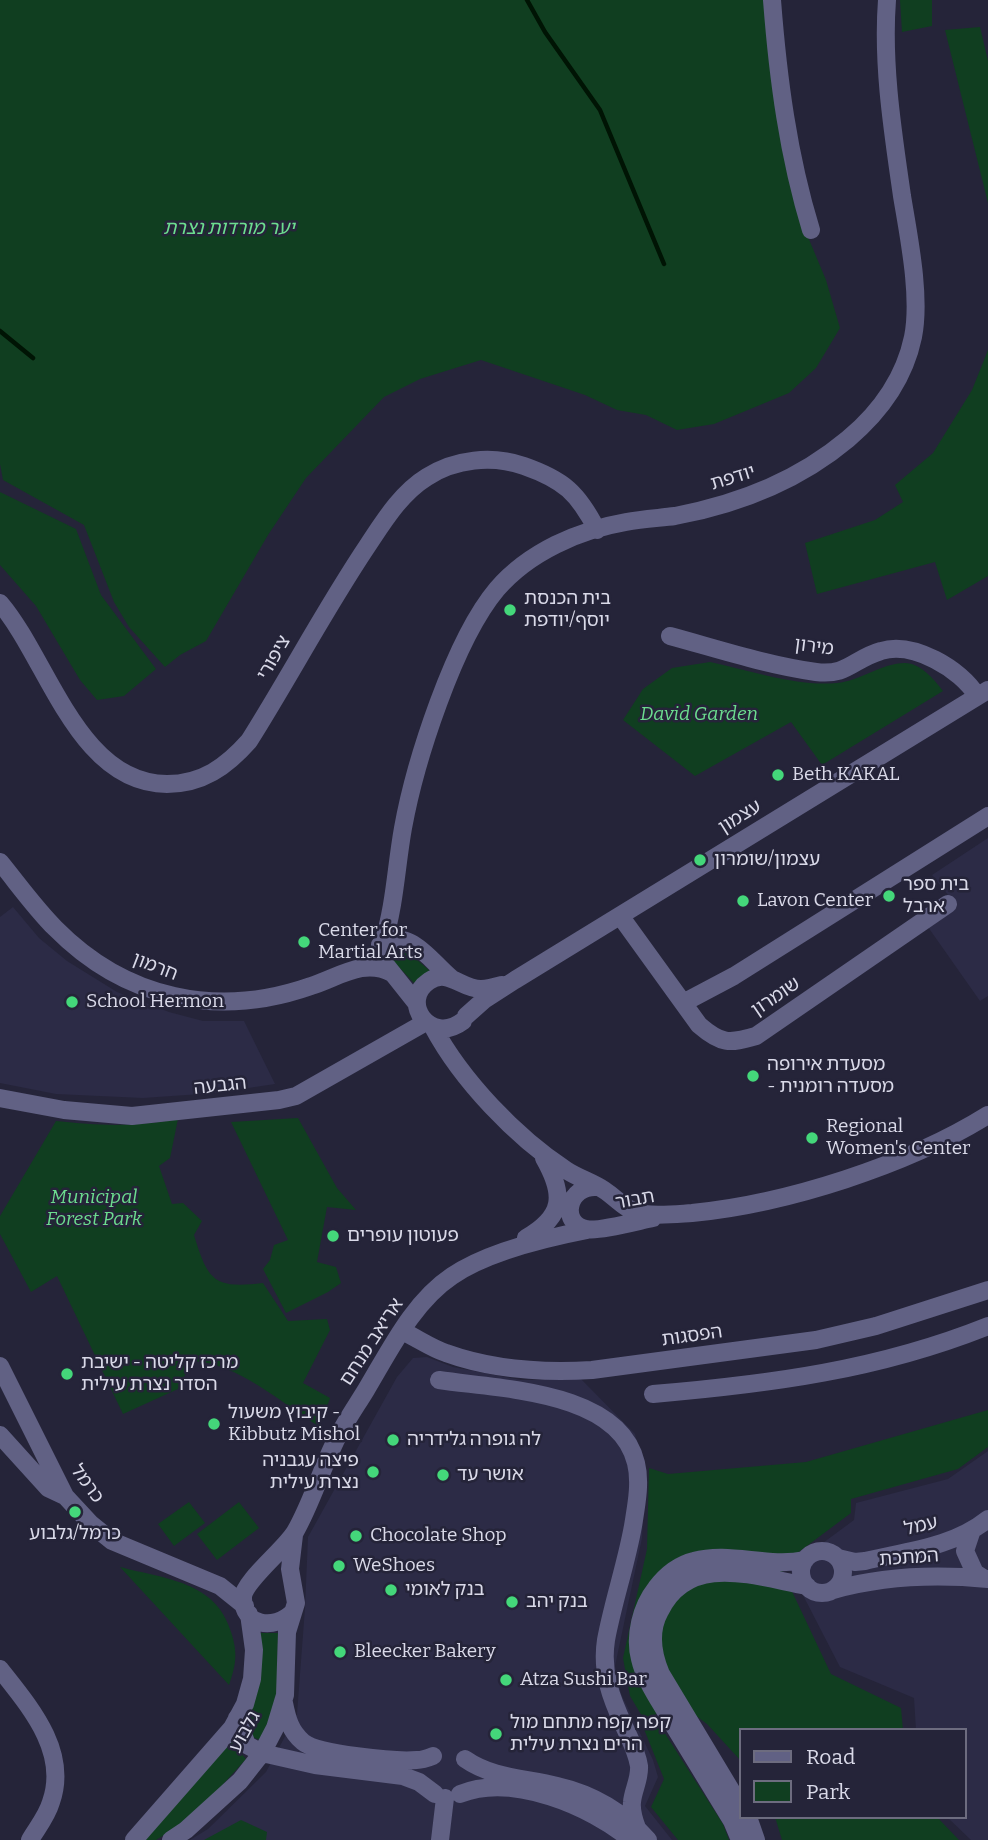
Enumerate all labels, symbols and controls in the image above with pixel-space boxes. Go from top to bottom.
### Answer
park label: יער מורדות נצרת [163,218,295,240]
street label: יודפת [708,460,758,496]
place label: בית הכנסת יוסף/יודפת [524,588,611,632]
marker: בית הכנסת יוסף/יודפת [502,602,518,618]
street label: ציפורי [252,632,296,684]
street label: מירון [793,633,835,661]
park label: David Garden [640,704,758,726]
place label: Beth KAKAL [792,764,899,786]
marker: Beth KAKAL [770,767,786,783]
street label: עצמון [714,795,766,839]
place label: עצמון/שומרון [714,849,820,871]
marker: עצמון/שומרון [692,852,708,868]
place label: בית ספר ארבל [903,874,969,918]
marker: בית ספר ארבל [881,888,897,904]
place label: Lavon Center [757,890,873,912]
marker: Lavon Center [735,893,751,909]
place label: Center for Martial Arts [318,920,423,964]
marker: Center for Martial Arts [296,934,312,950]
street label: חרמון [129,948,181,986]
street label: שומרון [747,972,805,1022]
place label: School Hermon [86,991,224,1013]
marker: School Hermon [64,994,80,1010]
place label: מסעדת אירופה - מסעדה רומנית [767,1054,894,1098]
marker: מסעדת אירופה - מסעדה רומנית [745,1068,761,1084]
street label: הגבעה [192,1072,248,1100]
place label: Regional Women's Center [826,1116,970,1160]
marker: Regional Women's Center [804,1130,820,1146]
street label: תבור [614,1185,656,1215]
park label: Municipal Forest Park [46,1187,142,1231]
place label: פעוטון עופרים [347,1225,459,1247]
marker: פעוטון עופרים [325,1228,341,1244]
street label: אריאב מנחם [335,1294,409,1390]
street label: הפסגות [660,1320,724,1352]
place label: מרכז קליטה - ישיבת הסדר נצרת עילית [81,1352,238,1396]
marker: מרכז קליטה - ישיבת הסדר נצרת עילית [59,1366,75,1382]
place label: קיבוץ משעול - Kibbutz Mishol [228,1402,360,1446]
marker: קיבוץ משעול - Kibbutz Mishol [206,1416,222,1432]
place label: לה גופרה גלידריה [407,1429,541,1451]
marker: לה גופרה גלידריה [385,1432,401,1448]
place label: פיצה עגבניה נצרת עילית [262,1450,359,1494]
street label: כרמל [65,1460,109,1508]
marker: פיצה עגבניה נצרת עילית [365,1464,381,1480]
place label: אושר עד [457,1464,524,1486]
marker: אושר עד [435,1467,451,1483]
marker: כרמל/גלבוע [67,1504,83,1520]
street label: עמל [902,1511,940,1541]
place label: כרמל/גלבוע [29,1523,121,1545]
place label: Chocolate Shop [370,1525,507,1547]
marker: Chocolate Shop [348,1528,364,1544]
street label: המתכת [878,1545,940,1571]
place label: WeShoes [353,1555,435,1577]
marker: WeShoes [331,1558,347,1574]
place label: בנק לאומי [405,1579,485,1601]
marker: בנק לאומי [383,1582,399,1598]
place label: בנק יהב [526,1591,588,1613]
marker: בנק יהב [504,1594,520,1610]
place label: Bleecker Bakery [354,1641,496,1663]
marker: Bleecker Bakery [332,1644,348,1660]
place label: Atza Sushi Bar [520,1669,647,1691]
marker: Atza Sushi Bar [498,1672,514,1688]
street label: גלבוע [224,1707,266,1757]
place label: קפה קפה מתחם מול הרים נצרת עילית [510,1712,671,1756]
marker: קפה קפה מתחם מול הרים נצרת עילית [488,1726,504,1742]
legend [740,1728,967,1819]
text: Road [806,1744,855,1770]
text: Park [806,1779,850,1805]

